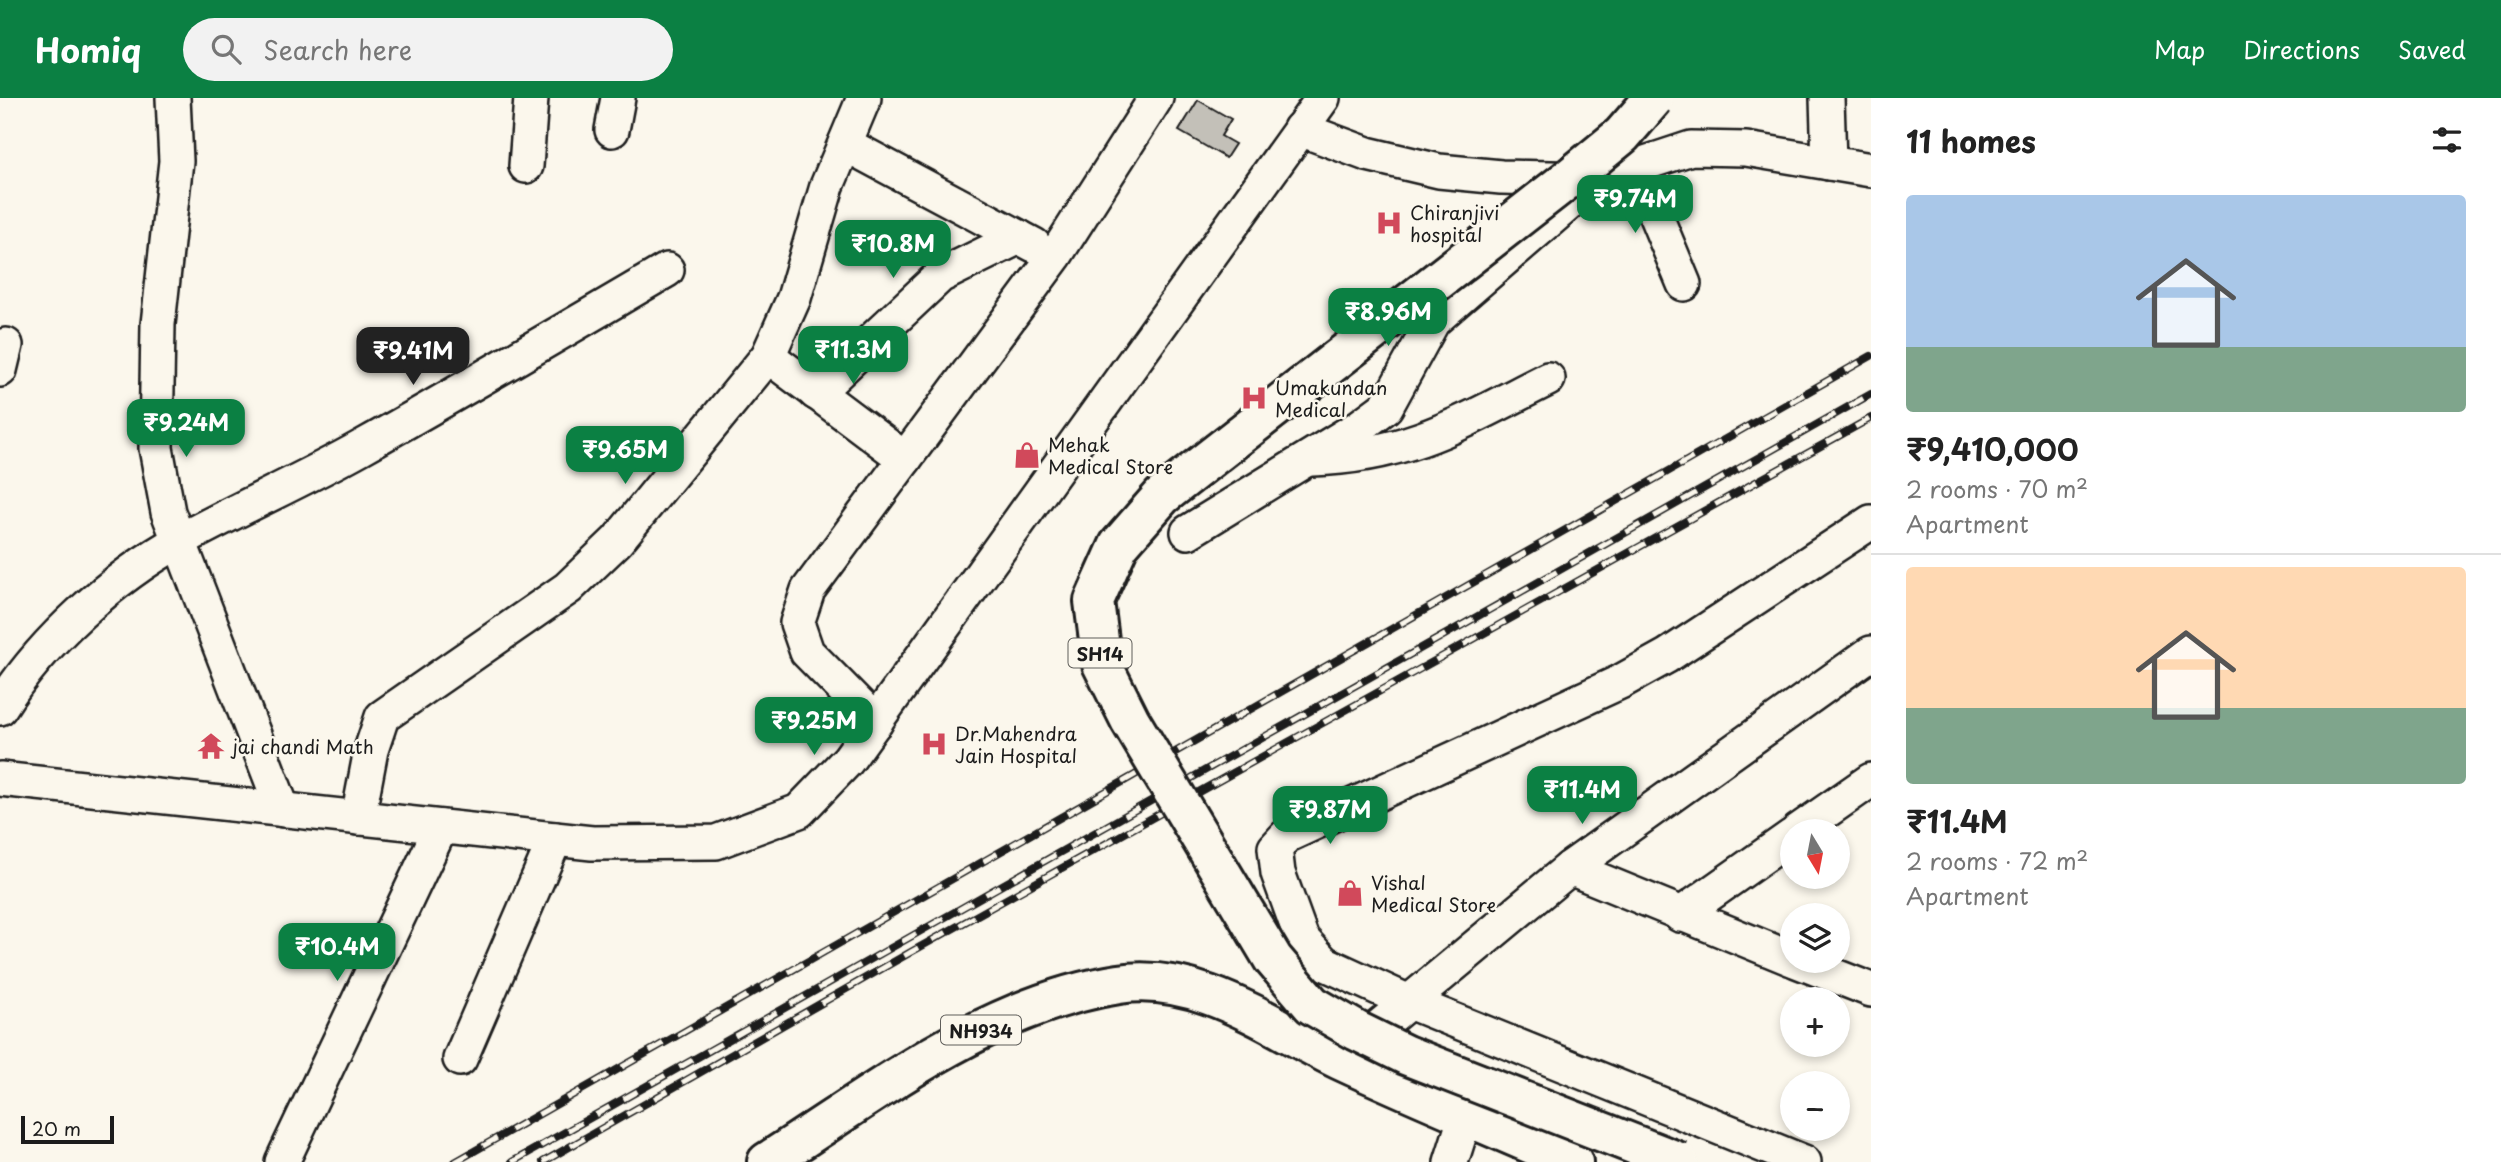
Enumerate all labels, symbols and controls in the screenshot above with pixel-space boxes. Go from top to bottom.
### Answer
search box [183,18,673,81]
text: Homiq [35,24,141,74]
icon: search [207,30,245,68]
text: Search here [263,30,412,69]
text: Map [2154,31,2205,67]
text: Directions [2243,31,2360,67]
text: Saved [2398,31,2466,67]
text: 11 homes [1906,118,2036,163]
icon: filters [2428,121,2466,159]
pin: ₹9.74M [1578,176,1692,235]
text: ₹9.74M [1593,180,1677,215]
place label: Chiranjivi hospital [1410,198,1500,248]
hospital icon: Chiranjivi hospital [1374,208,1404,238]
pin: ₹10.8M [836,220,950,280]
text: ₹10.8M [851,225,935,260]
icon: home [2123,240,2249,366]
pin: ₹8.96M [1331,288,1445,348]
text: ₹8.96M [1344,293,1432,328]
pin: ₹11.3M [796,327,910,386]
pin: ₹9.41M [356,328,470,387]
text: ₹11.3M [814,331,892,366]
text: ₹9.41M [372,332,454,367]
place label: Umakundan Medical [1275,373,1387,423]
hospital icon: Umakundan Medical [1239,383,1269,413]
pin: ₹9.24M [129,400,243,459]
text: ₹9.24M [143,404,229,439]
pin: ₹9.65M [568,426,682,486]
text: ₹9,410,000 [1906,426,2079,471]
place label: Mehak Medical Store [1048,430,1173,480]
text: ₹9.65M [582,431,668,466]
shop icon: Mehak Medical Store [1012,440,1042,470]
text: 2 rooms · 70 m² [1906,471,2088,506]
text: Apartment [1906,506,2029,541]
icon: home [2123,612,2249,738]
road number: SH14 [1068,638,1132,668]
pin: ₹9.25M [757,698,871,757]
text: ₹9.25M [771,702,857,737]
place label: Dr.Mahendra Jain Hospital [955,719,1077,769]
hospital icon: Dr.Mahendra Jain Hospital [919,729,949,759]
temple icon: jai chandi Math [196,731,226,761]
place label: jai chandi Math [230,732,374,760]
pin: ₹11.4M [1525,766,1639,826]
text: ₹11.4M [1543,771,1621,806]
pin: ₹9.87M [1273,786,1387,846]
text: ₹9.87M [1289,791,1371,826]
text: ₹11.4M [1906,798,2008,843]
north arrow [1780,819,1850,889]
map controls [1780,819,1850,1141]
text: 2 rooms · 72 m² [1906,843,2088,878]
place label: Vishal Medical Store [1371,868,1496,918]
shop icon: Vishal Medical Store [1335,878,1365,908]
text: Apartment [1906,878,2029,913]
button: layers [1780,903,1850,973]
pin: ₹10.4M [280,924,394,983]
text: ₹10.4M [294,928,380,963]
button: + [1780,987,1850,1057]
road number: NH934 [941,1015,1021,1044]
button: − [1780,1071,1850,1141]
scale bar [21,1113,114,1145]
text: 20 m [32,1114,81,1142]

